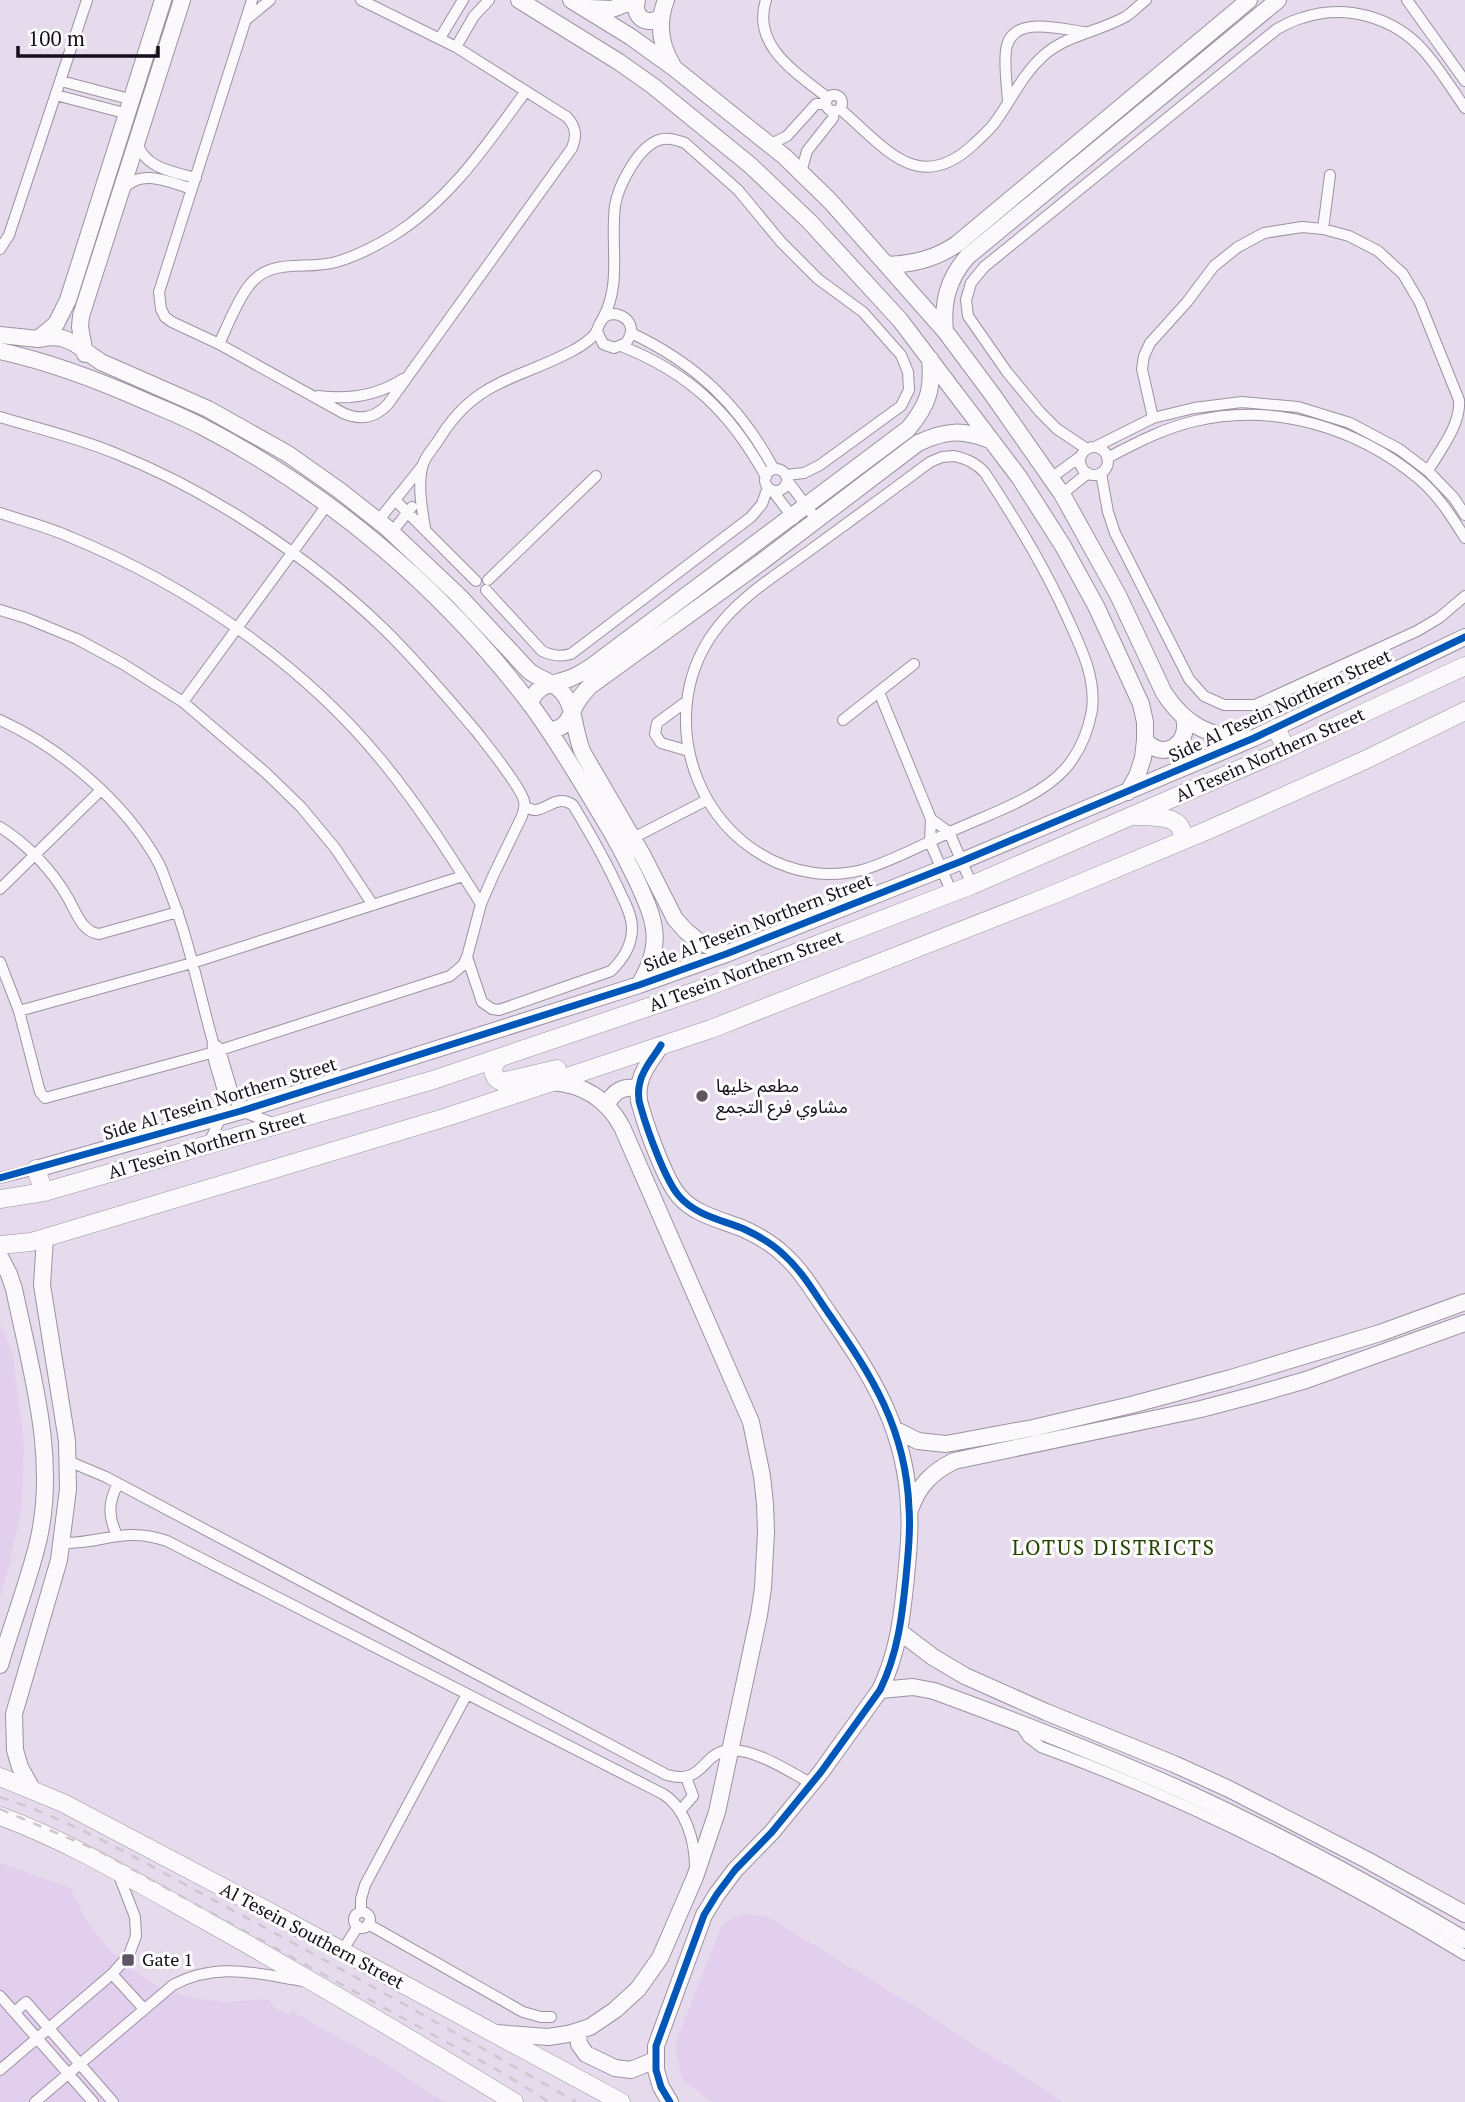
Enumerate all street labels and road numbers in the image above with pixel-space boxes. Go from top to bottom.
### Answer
street label: Side Al Tesein Northern Street [1165,645,1395,767]
street label: Al Tesein Northern Street [1172,703,1368,807]
street label: Side Al Tesein Northern Street [641,869,875,977]
street label: Al Tesein Northern Street [646,926,846,1016]
street label: Side Al Tesein Northern Street [101,1053,339,1145]
street label: Al Tesein Northern Street [106,1106,308,1184]
street label: Al Tesein Southern Street [216,1876,409,1994]

